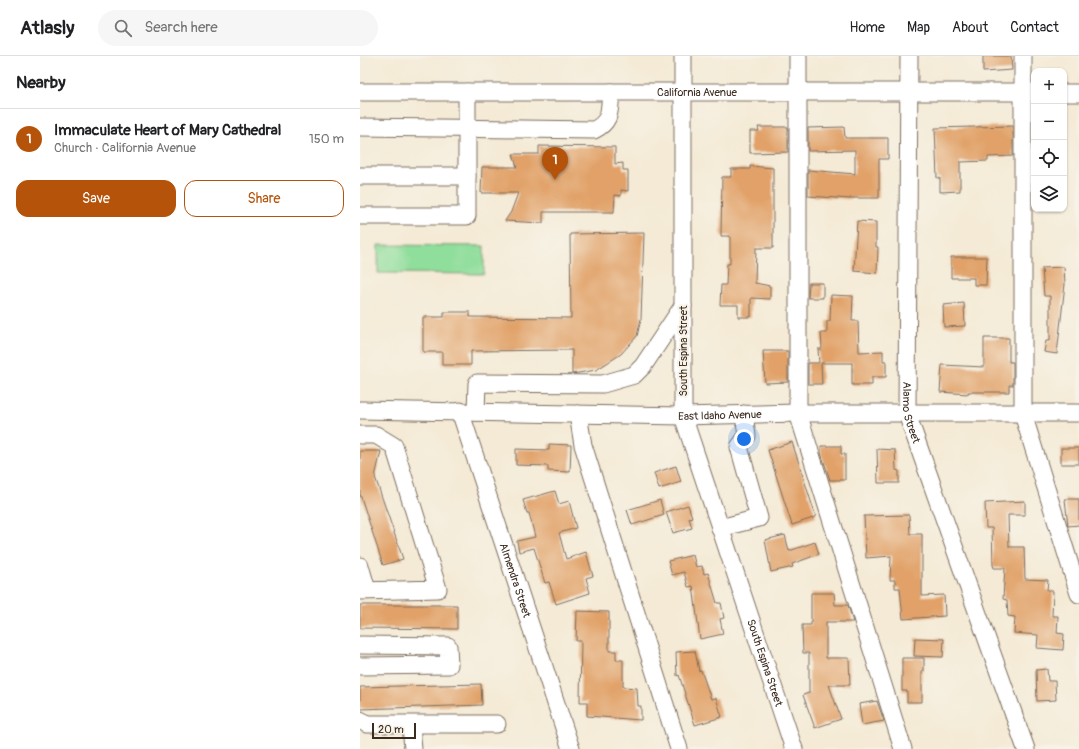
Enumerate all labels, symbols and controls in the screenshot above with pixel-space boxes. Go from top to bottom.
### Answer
search box [98,10,378,46]
text: Atlasly [20,16,74,40]
icon: search [112,17,134,39]
text: Search here [144,18,218,37]
text: Home [850,19,885,36]
text: Map [907,19,930,36]
text: About [952,19,988,36]
text: Contact [1010,19,1059,36]
map controls [1031,68,1067,212]
button: + [1031,68,1067,104]
text: Nearby [16,72,65,93]
street label: California Avenue [657,86,737,99]
button: − [1031,104,1067,140]
text: Immaculate Heart of Mary Cathedral [54,121,281,140]
text: 1 [26,131,32,147]
text: 150 m [309,131,344,147]
text: Church · California Avenue [54,140,196,156]
button: locate [1031,140,1067,176]
pin: 1 [542,147,568,180]
button: layers [1031,176,1067,212]
button: Save [16,180,176,217]
button: Share [184,180,344,217]
street label: South Espina Street [677,305,690,397]
street label: Alamo Street [900,382,923,446]
street label: East Idaho Avenue [678,408,762,423]
your location [734,429,754,449]
street label: Almendra Street [497,541,534,620]
street label: South Espina Street [744,617,786,709]
scale bar [372,721,416,740]
text: 20 m [378,723,404,736]

